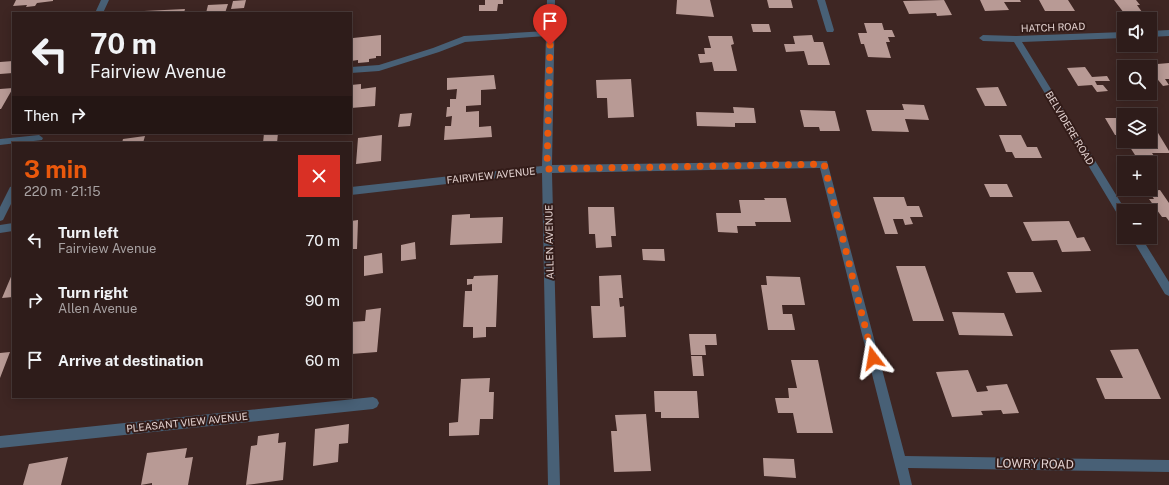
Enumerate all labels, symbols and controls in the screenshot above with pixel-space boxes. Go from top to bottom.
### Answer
pin [533,4,567,45]
icon: arrive [539,10,561,32]
map controls [1117,12,1157,244]
button: sound [1117,12,1157,52]
street label: HATCH ROAD [1021,20,1085,34]
text: 70 m [90,27,157,60]
icon: left [24,28,76,80]
button: search [1117,60,1157,100]
text: Fairview Avenue [90,61,226,82]
street label: BELVIDERE ROAD [1043,89,1097,167]
icon: right [67,104,89,126]
text: Then [24,107,59,124]
button: layers [1117,108,1157,148]
text: 3 min [24,155,88,183]
button: close [298,155,340,197]
button: + [1117,156,1157,196]
street label: FAIRVIEW AVENUE [446,164,536,186]
text: 220 m · 21:15 [24,184,101,199]
button: − [1117,204,1157,244]
street label: ALLEN AVENUE [542,205,556,279]
text: Turn left [58,224,119,241]
icon: left [24,229,46,251]
text: 70 m [305,232,340,249]
text: Fairview Avenue [58,241,156,256]
text: Turn right [58,284,128,301]
icon: right [24,289,46,311]
text: 90 m [305,292,340,309]
text: Allen Avenue [58,301,137,316]
position arrow [852,337,894,379]
icon: arrive [24,349,46,371]
text: Arrive at destination [58,352,203,369]
text: 60 m [305,352,340,369]
street label: PLEASANT VIEW AVENUE [126,410,248,434]
street label: LOWRY ROAD [996,456,1074,472]

